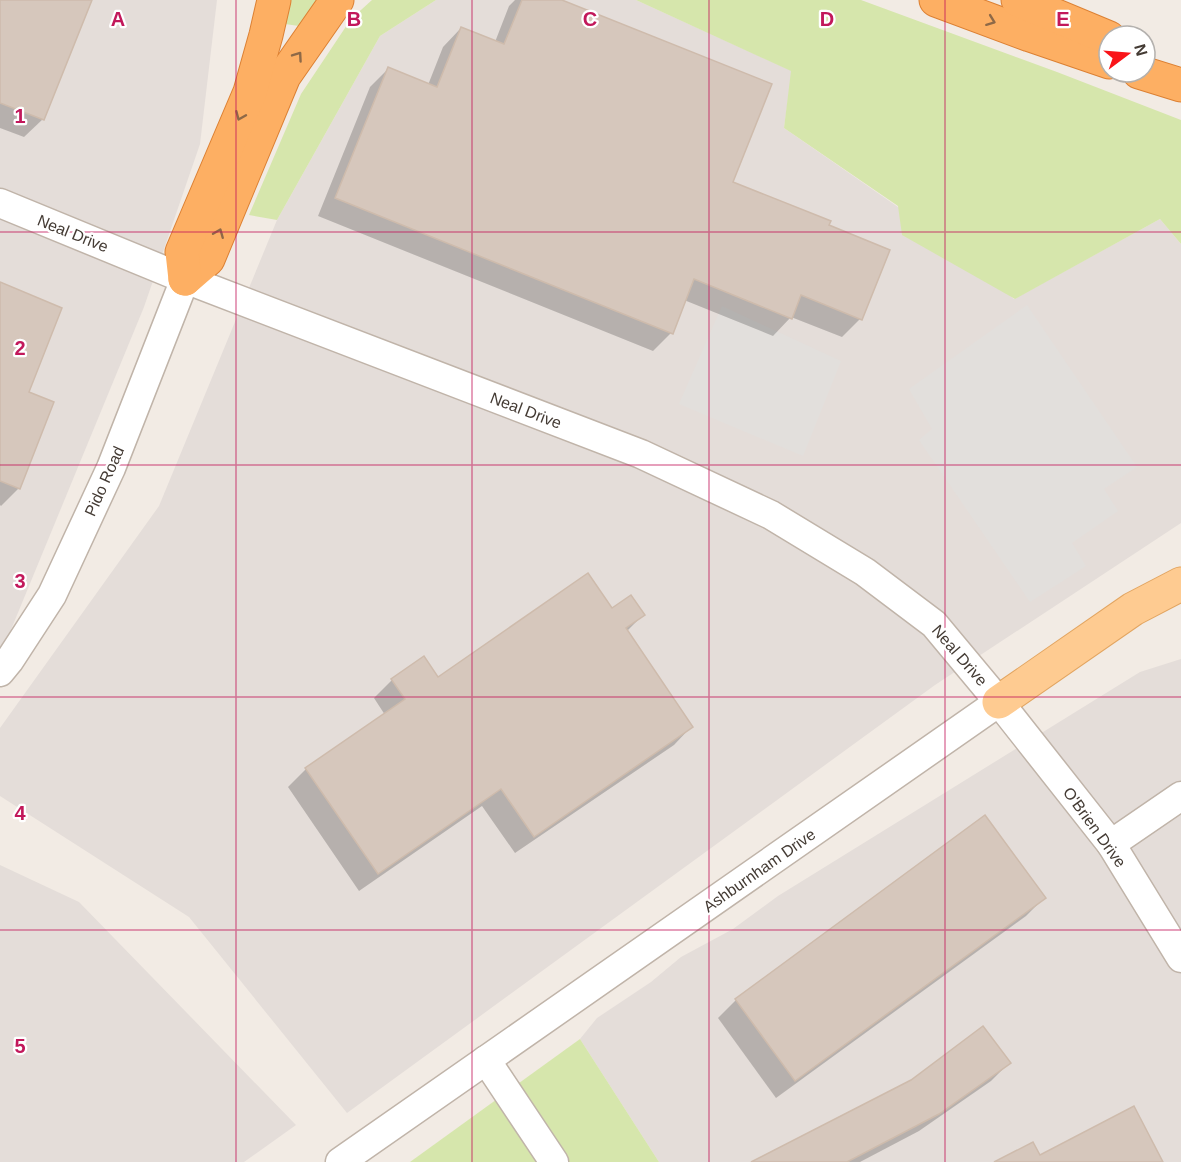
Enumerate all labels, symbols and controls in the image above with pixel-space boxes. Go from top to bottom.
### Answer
text: A [111,8,125,30]
text: B [347,8,361,30]
text: C [583,8,597,30]
text: D [820,8,834,30]
text: E [1056,8,1070,30]
one-way arrow [985,13,996,26]
north arrow [1097,24,1157,84]
text: N [1131,42,1151,58]
one-way arrow [291,51,302,62]
text: 1 [14,105,26,127]
one-way arrow [235,110,247,121]
street label: Neal Drive [35,212,111,255]
one-way arrow [212,229,224,240]
text: 2 [14,337,26,359]
street label: Neal Drive [488,389,564,432]
street label: Pido Road [81,444,127,519]
text: 3 [14,570,26,592]
street label: Neal Drive [929,622,991,689]
street label: O'Brien Drive [1060,784,1129,871]
text: 4 [14,802,26,824]
street label: Ashburnham Drive [700,825,819,915]
text: 5 [14,1035,26,1057]

